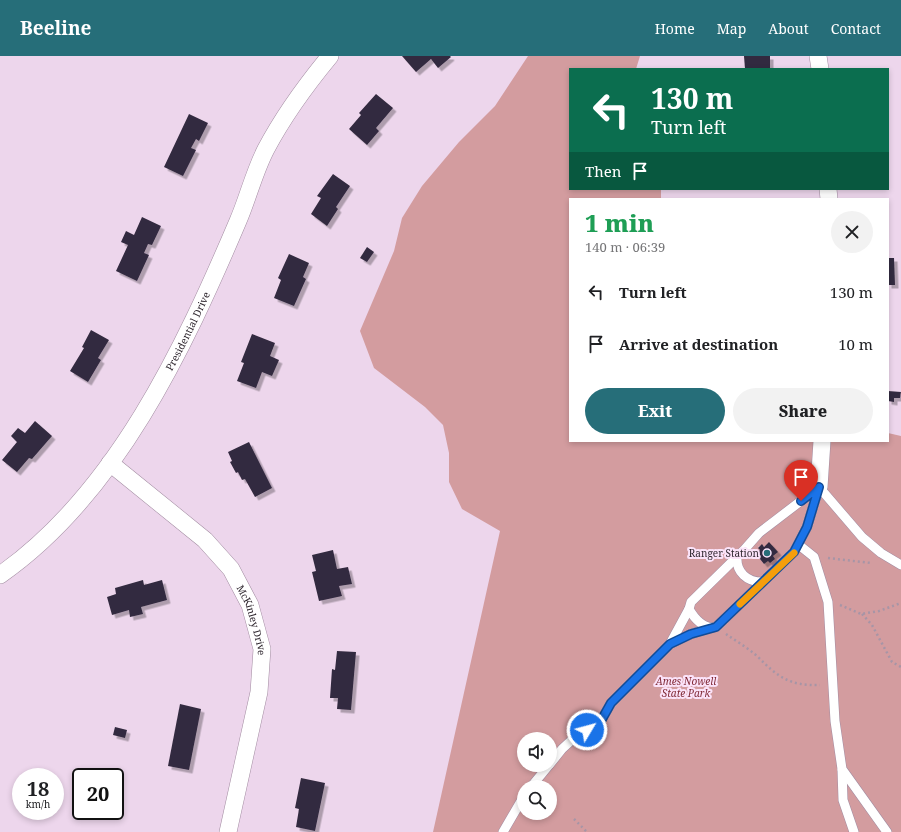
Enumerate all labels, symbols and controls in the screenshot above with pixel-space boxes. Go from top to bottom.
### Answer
text: Beeline [20,15,91,41]
text: Home [655,19,695,38]
text: Map [717,19,746,38]
text: About [768,19,809,38]
text: Contact [831,19,881,38]
text: 130 m [651,79,733,117]
icon: left [585,84,637,136]
text: Turn left [651,115,726,139]
icon: arrive [629,160,651,182]
text: Then [585,161,621,181]
text: 1 min [585,206,654,239]
button: close [831,211,873,253]
text: 140 m · 06:39 [585,238,665,256]
icon: left [585,281,607,303]
text: Turn left [619,282,687,302]
text: 130 m [830,282,873,302]
street label: Presidential Drive [162,289,213,373]
icon: arrive [585,333,607,355]
text: Arrive at destination [619,334,778,354]
text: 10 m [838,334,873,354]
button: Exit [585,388,725,434]
button: Share [733,388,873,434]
pin [784,460,818,501]
icon: arrive [790,466,812,488]
place label: Ranger Station [689,546,760,560]
marker: Ranger Station [762,548,772,558]
street label: McKinley Drive [234,582,269,656]
park label: Ames Nowell State Park [655,674,716,700]
position arrow [566,709,608,751]
map controls [517,732,557,820]
button: sound [517,732,557,772]
speed limit sign: 20 [72,768,124,820]
text: 18 [27,775,49,802]
button: search [517,780,557,820]
text: km/h [26,797,50,811]

